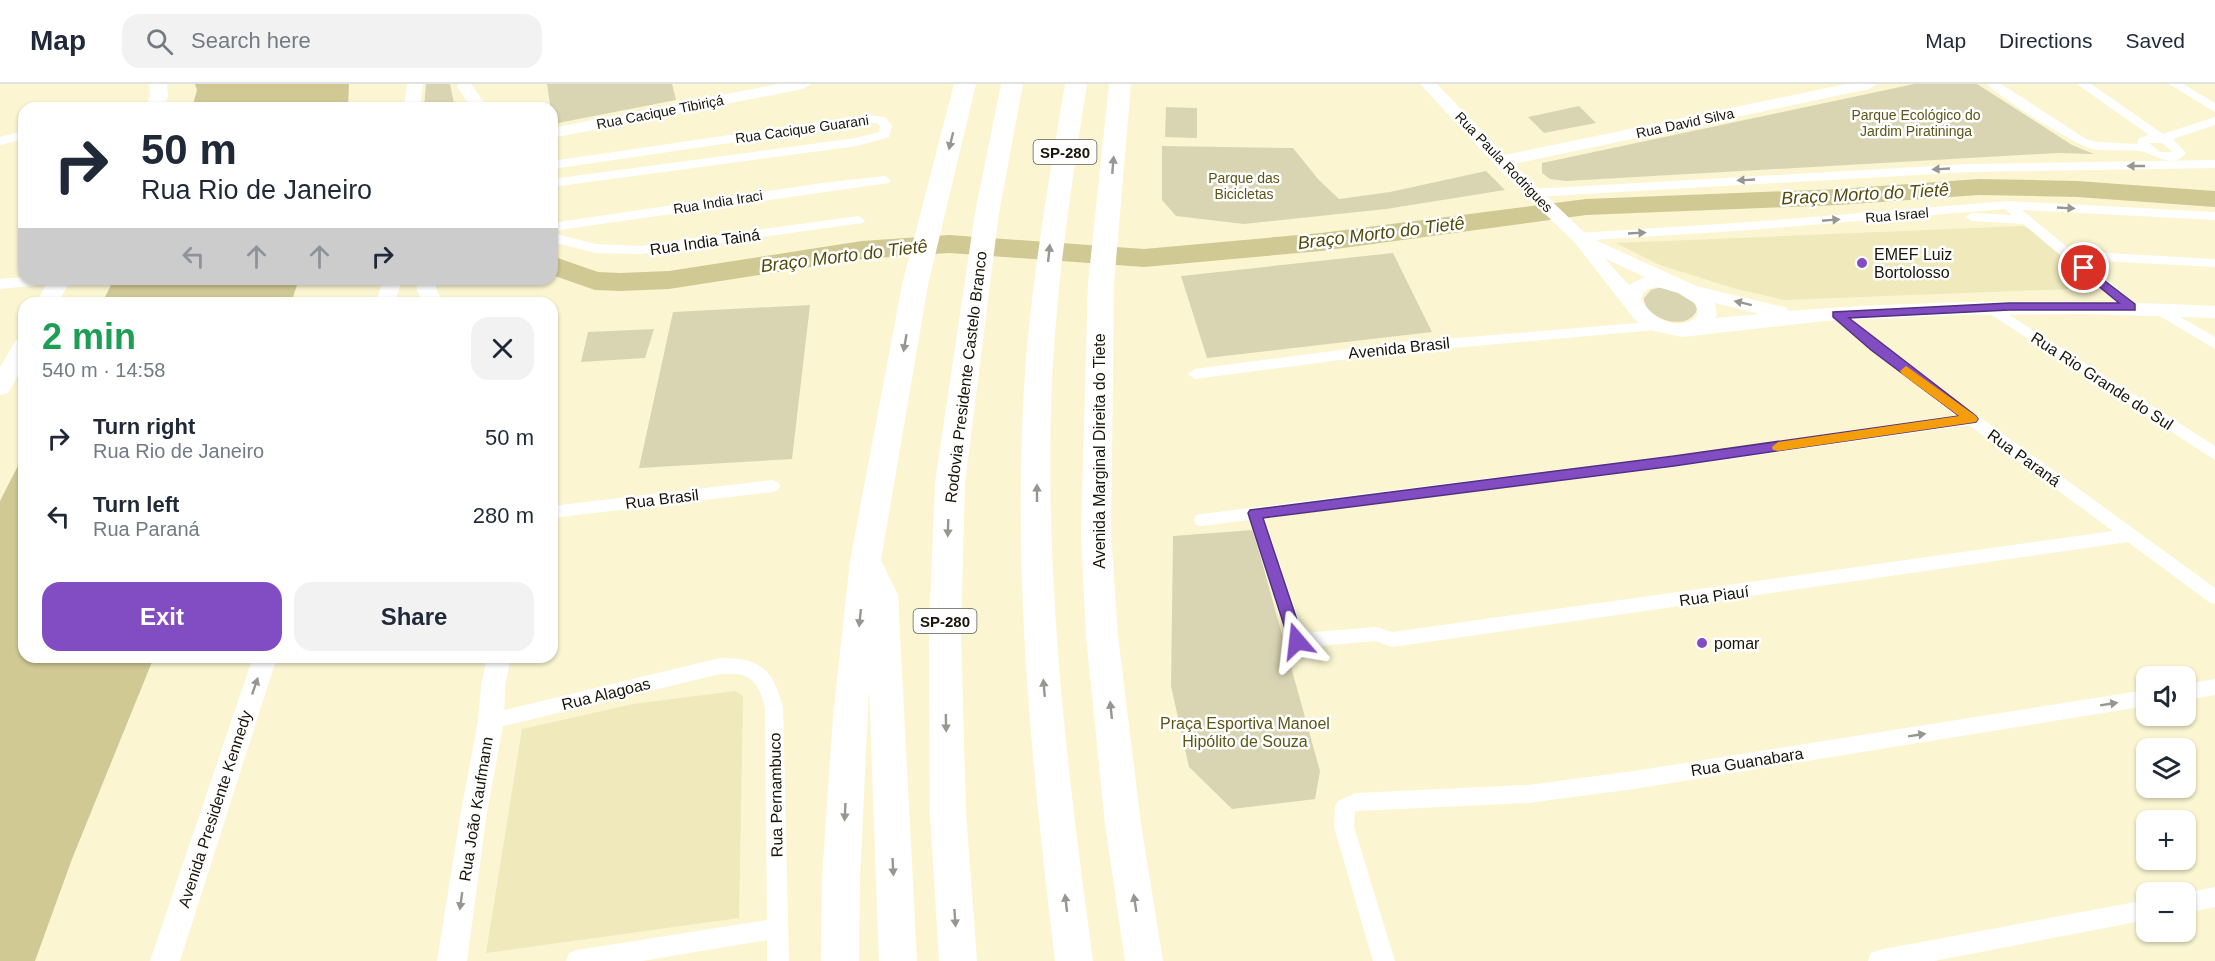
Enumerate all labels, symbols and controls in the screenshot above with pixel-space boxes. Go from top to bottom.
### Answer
search box [122,14,542,68]
text: Map [30,25,86,56]
icon: search [143,25,176,58]
text: Search here [191,28,311,53]
text: Map [1925,29,1966,52]
text: Directions [1999,29,2092,52]
text: Saved [2125,29,2185,52]
street label: Rua Cacique Tibiriçá [595,92,725,132]
street label: Rua David Silva [1635,105,1736,141]
park label: Parque Ecológico do Jardim Piratininga [1851,107,1981,139]
street label: Rua Paula Rodrigues [1452,109,1556,215]
street label: Rua Cacique Guarani [734,112,870,146]
icon: right [42,126,120,204]
text: 50 m [141,126,237,173]
one-way arrow [945,132,955,150]
road number: SP-280 [1034,140,1096,164]
one-way arrow [1108,156,1118,175]
one-way arrow [2126,161,2145,171]
one-way arrow [1931,165,1950,174]
park label: Parque das Bicicletas [1208,170,1280,202]
text: Rua Rio de Janeiro [141,175,372,205]
one-way arrow [1736,176,1755,185]
water label: Braço Morto do Tietê [1781,180,1949,208]
street label: Rua India Iraci [672,187,764,217]
street label: Rua Israel [1865,204,1929,226]
one-way arrow [2057,204,2076,213]
water label: Braço Morto do Tietê [1296,213,1466,253]
one-way arrow [1822,215,1841,225]
street label: Rua India Tainá [649,226,761,258]
one-way arrow [1627,228,1646,238]
water label: Braço Morto do Tietê [759,236,929,276]
icon: left [177,240,210,273]
icon: ahead [240,240,273,273]
icon: ahead [303,240,336,273]
icon: right [366,240,399,273]
pin [2058,242,2109,293]
one-way arrow [1044,244,1054,263]
place label: EMEF Luiz Bortolosso [1874,246,1952,281]
street label: Rodovia Presidente Castelo Branco [942,250,990,504]
icon: arrive [2067,251,2100,284]
marker: EMEF Luiz Bortolosso [1855,256,1869,270]
one-way arrow [1733,298,1752,308]
text: 2 min [42,316,136,357]
button: close [471,317,534,380]
street label: Rua Rio Grande do Sul [2028,329,2176,433]
one-way arrow [900,333,909,352]
street label: Avenida Marginal Direita do Tiete [1091,333,1108,569]
street label: Avenida Brasil [1347,334,1451,362]
text: 540 m · 14:58 [42,359,165,381]
text: Turn right [93,414,195,439]
icon: right [42,422,75,455]
text: 50 m [485,425,534,450]
street label: Rua Paraná [1984,426,2064,490]
text: Rua Rio de Janeiro [93,440,264,462]
one-way arrow [1032,484,1042,503]
street label: Rua Brasil [624,486,700,512]
text: Turn left [93,492,179,517]
icon: left [42,500,75,533]
text: 280 m [473,503,534,528]
text: Rua Paraná [93,518,200,540]
one-way arrow [943,519,953,538]
button: Exit [42,582,282,651]
button: Share [294,582,534,651]
street label: Rua Piauí [1678,583,1751,609]
one-way arrow [855,608,865,627]
road number: SP-280 [914,609,976,633]
position arrow [1265,609,1329,673]
place label: pomar [1714,635,1760,652]
marker: pomar [1695,636,1709,650]
map controls [2136,666,2196,942]
button: sound [2136,666,2196,726]
street label: Rua Alagoas [560,675,652,713]
one-way arrow [251,677,260,695]
one-way arrow [1040,679,1049,698]
one-way arrow [1106,700,1116,719]
one-way arrow [2100,700,2119,709]
street label: Avenida Presidente Kennedy [175,708,255,910]
one-way arrow [942,714,951,733]
park label: Praça Esportiva Manoel Hipólito de Souza [1160,715,1330,750]
one-way arrow [1908,731,1927,740]
street label: Rua Pernambuco [766,733,786,857]
street label: Rua João Kaufmann [456,736,496,882]
button: layers [2136,738,2196,798]
street label: Rua Guanabara [1689,745,1805,779]
one-way arrow [840,803,849,822]
button: + [2136,810,2196,870]
one-way arrow [888,857,897,876]
button: − [2136,882,2196,942]
one-way arrow [457,892,466,911]
one-way arrow [1062,893,1071,912]
one-way arrow [1131,894,1140,913]
one-way arrow [950,909,960,928]

